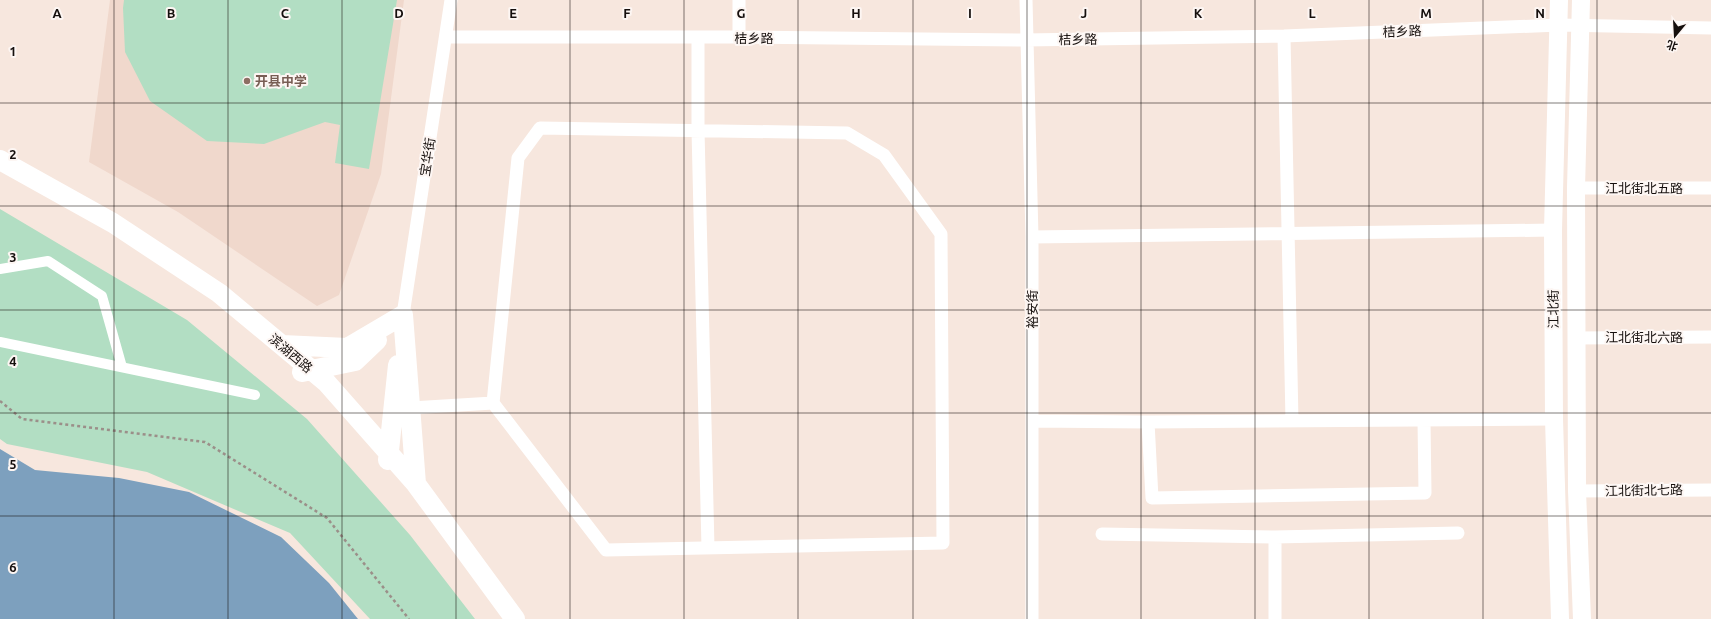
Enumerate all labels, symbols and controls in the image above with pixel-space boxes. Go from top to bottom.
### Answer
text: A [52,6,62,20]
text: B [167,6,176,20]
text: C [281,6,290,20]
text: D [394,6,404,20]
text: E [509,6,517,20]
text: F [623,6,631,20]
text: G [737,6,746,20]
text: H [851,6,861,20]
text: I [968,6,972,20]
text: J [1081,6,1087,20]
text: K [1194,6,1203,20]
text: L [1308,6,1316,20]
text: M [1420,6,1432,20]
text: N [1535,6,1545,20]
north arrow [1655,16,1695,56]
street label: 桔乡路 [1382,23,1422,39]
street label: 桔乡路 [734,31,774,45]
street label: 桔乡路 [1058,32,1098,46]
text: 北 [1665,38,1679,53]
text: 1 [9,44,17,58]
place label: 开县中学 [255,74,307,88]
marker: 开县中学 [242,76,252,86]
street label: 宝华街 [417,137,437,177]
text: 2 [9,147,17,161]
street label: 江北街北五路 [1605,181,1683,195]
text: 3 [9,250,17,264]
street label: 裕安街 [1025,289,1039,329]
street label: 江北街 [1546,289,1560,329]
street label: 江北街北六路 [1605,330,1683,344]
street label: 滨湖西路 [267,331,315,375]
text: 4 [9,354,17,368]
text: 5 [9,457,17,471]
street label: 江北街北七路 [1605,482,1683,498]
text: 6 [9,560,17,574]

